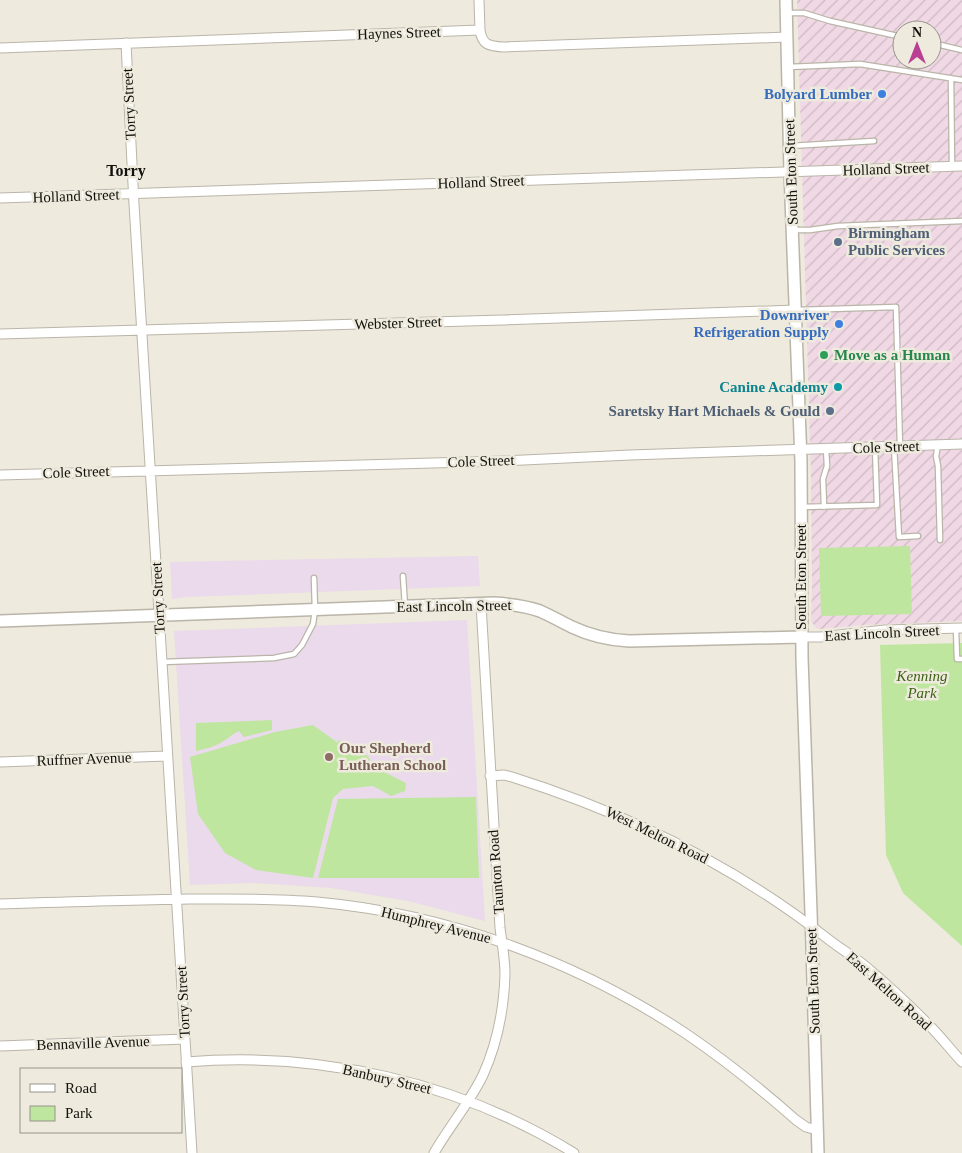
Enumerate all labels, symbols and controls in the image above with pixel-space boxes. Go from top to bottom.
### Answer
north arrow [892,20,942,70]
street label: Haynes Street [357,24,442,42]
text: N [912,25,922,40]
street label: Torry Street [119,67,139,140]
place label: Bolyard Lumber [764,86,872,102]
marker: Bolyard Lumber [876,88,888,100]
street label: South Eton Street [781,118,801,225]
street label: Holland Street [842,159,931,179]
district label: Torry [106,162,146,180]
street label: Holland Street [437,172,526,192]
street label: Holland Street [32,186,121,206]
place label: Birmingham Public Services [848,225,945,258]
marker: Birmingham Public Services [832,236,844,248]
place label: Downriver Refrigeration Supply [694,307,829,340]
street label: Webster Street [354,313,443,333]
marker: Downriver Refrigeration Supply [833,318,845,330]
place label: Move as a Human [834,347,951,363]
marker: Move as a Human [818,349,830,361]
place label: Canine Academy [719,379,829,395]
marker: Canine Academy [832,381,844,393]
place label: Saretsky Hart Michaels & Gould [609,403,821,419]
marker: Saretsky Hart Michaels & Gould [824,405,836,417]
street label: Cole Street [852,438,921,456]
street label: Cole Street [447,452,516,470]
street label: Cole Street [42,463,111,481]
street label: South Eton Street [793,523,809,630]
street label: Torry Street [148,561,168,634]
street label: East Lincoln Street [396,597,512,615]
street label: East Lincoln Street [824,622,941,644]
park label: Kenning Park [896,668,948,701]
place label: Our Shepherd Lutheran School [339,740,446,773]
street label: Ruffner Avenue [36,749,132,769]
marker: Our Shepherd Lutheran School [323,751,335,763]
street label: West Melton Road [603,803,711,867]
street label: Taunton Road [485,829,507,915]
street label: Humphrey Avenue [379,904,493,946]
street label: South Eton Street [803,927,823,1034]
street label: East Melton Road [843,949,935,1034]
street label: Torry Street [173,965,193,1038]
street label: Bennaville Avenue [36,1033,150,1053]
street label: Banbury Street [341,1061,434,1097]
legend [20,1068,182,1133]
text: Road [65,1080,97,1096]
text: Park [65,1105,93,1121]

